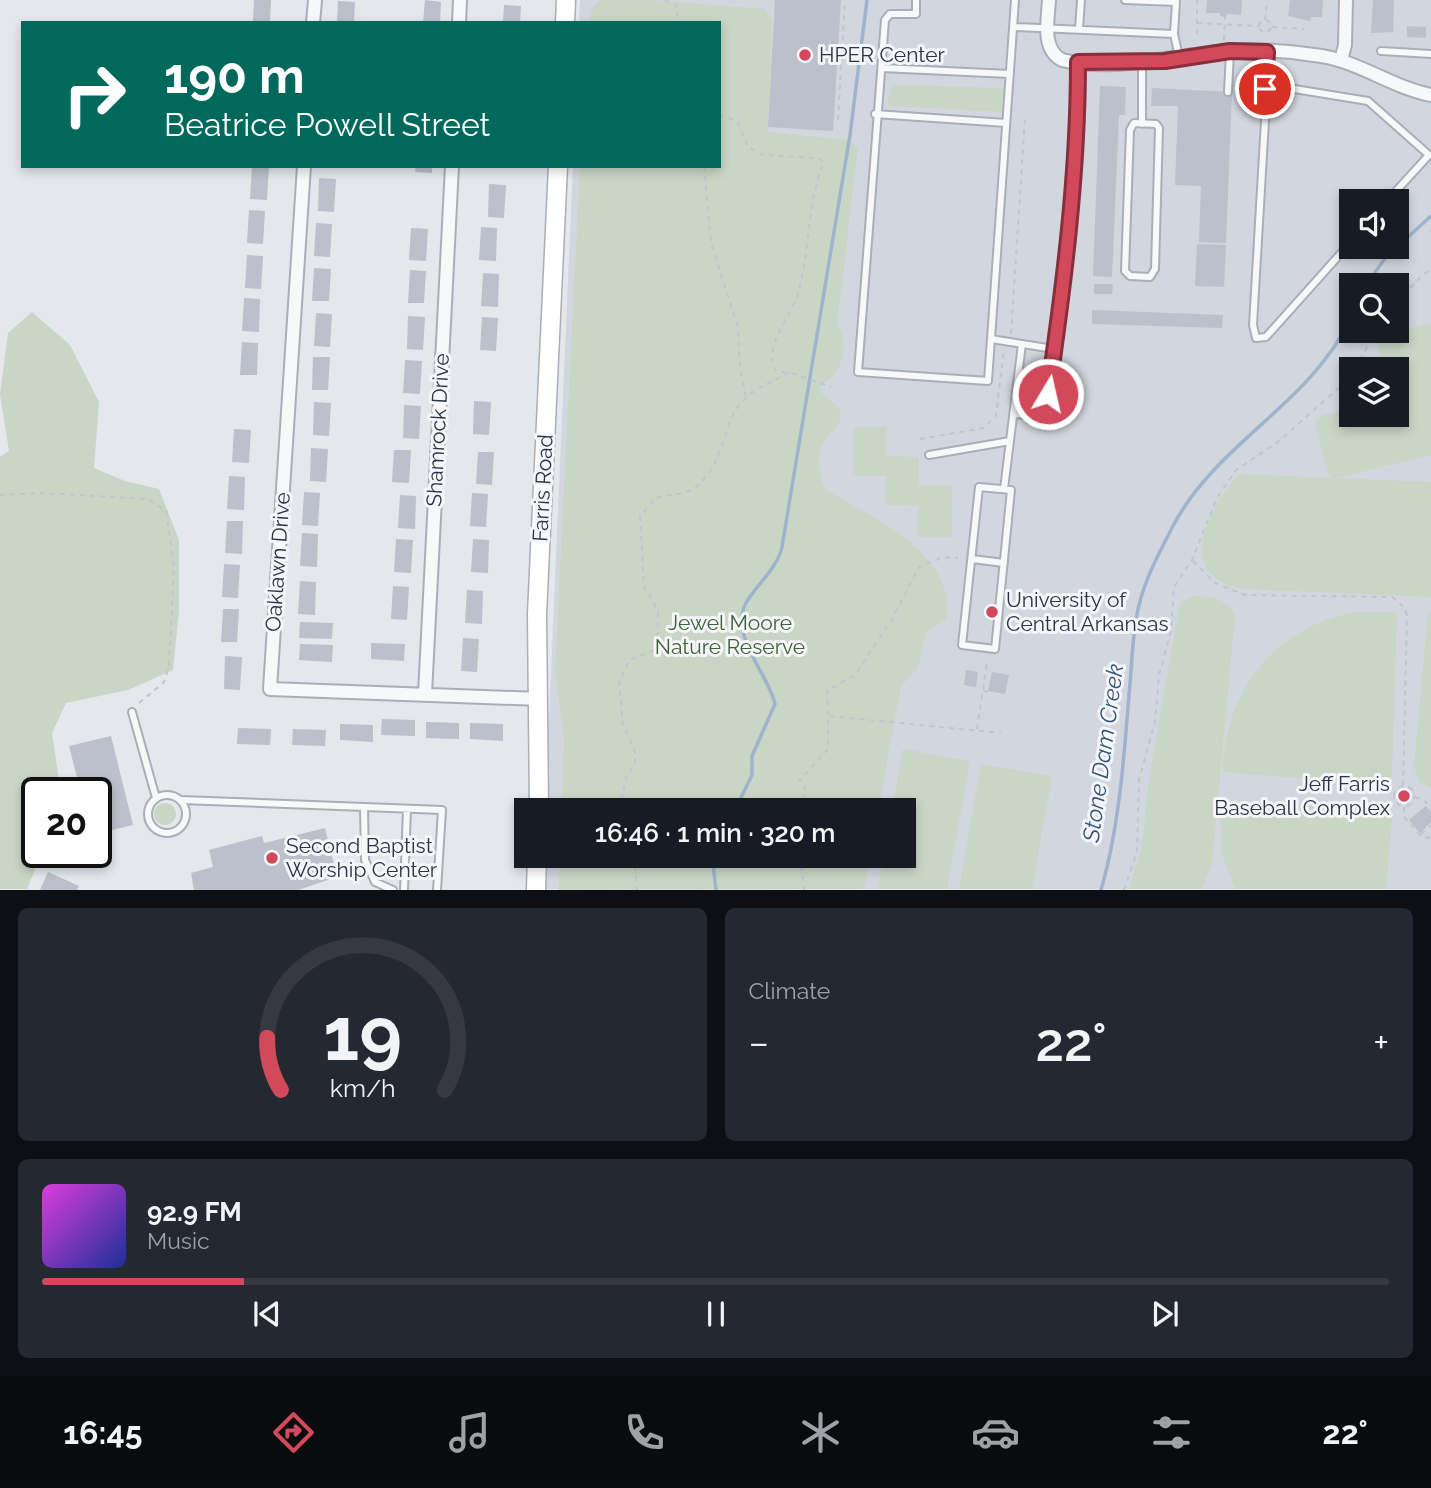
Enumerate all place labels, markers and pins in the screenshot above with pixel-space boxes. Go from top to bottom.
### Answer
place label: HPER Center [819,42,945,67]
marker: HPER Center [797,47,813,63]
pin [1235,59,1295,119]
place label: University of Central Arkansas [1006,587,1169,636]
marker: University of Central Arkansas [984,604,1000,620]
place label: Jeff Farris Baseball Complex [1214,771,1390,820]
marker: Jeff Farris Baseball Complex [1396,788,1412,804]
place label: Second Baptist Worship Center [286,833,438,882]
marker: Second Baptist Worship Center [264,850,280,866]

